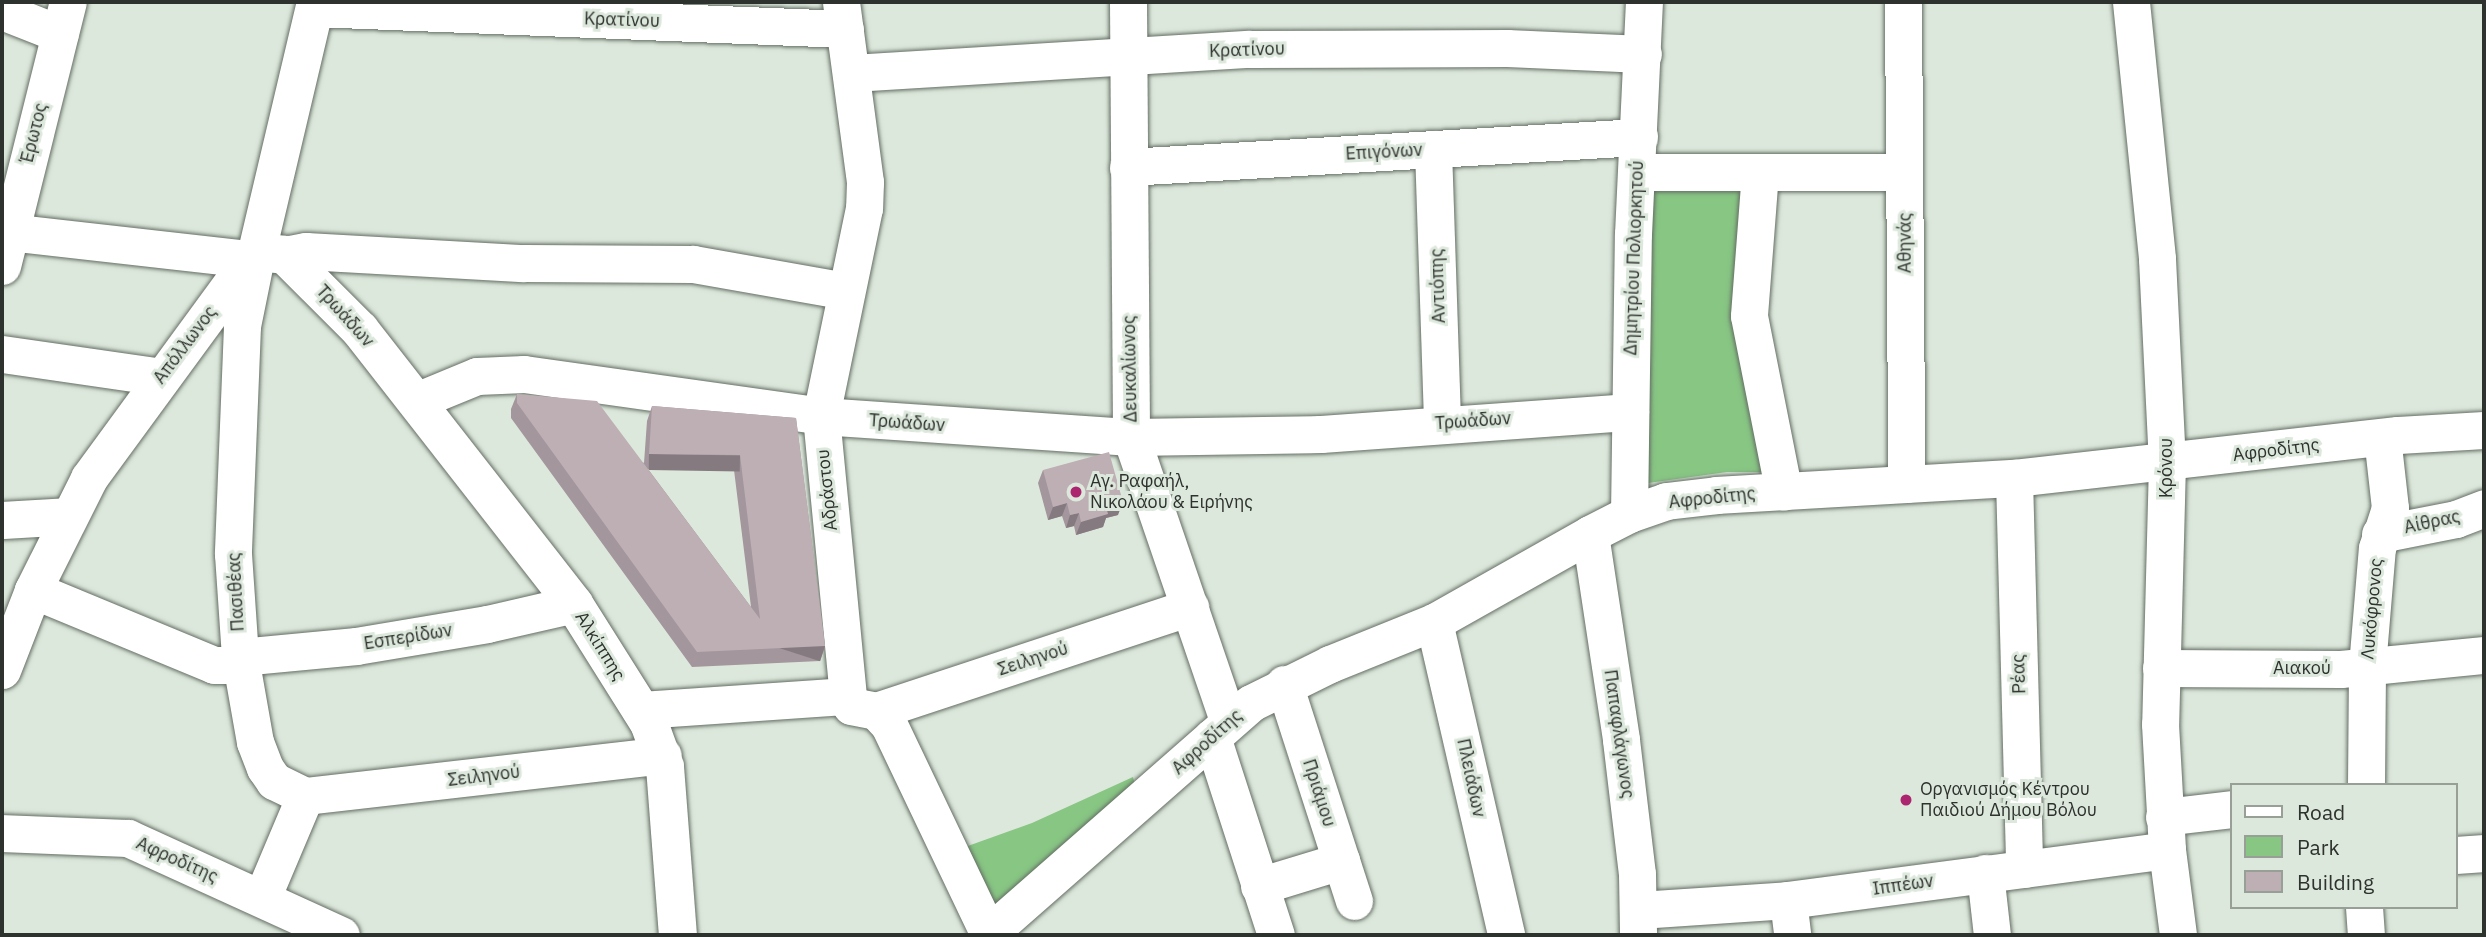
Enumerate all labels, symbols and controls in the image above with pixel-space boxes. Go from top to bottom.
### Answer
street label: Κρατίνου [584,8,660,32]
street label: Κρατίνου [1209,38,1285,62]
street label: Έρωτος [16,101,52,165]
street label: Επιγόνων [1345,139,1423,165]
street label: Δημητρίου Πολιορκητού [1620,160,1648,356]
street label: Αθηνάς [1894,213,1916,273]
street label: Αντιόπης [1426,248,1450,324]
street label: Τρωάδων [311,280,379,352]
street label: Απόλλωνος [149,302,221,388]
street label: Δευκαλίωνος [1118,315,1142,423]
street label: Τρωάδων [1434,408,1512,434]
street label: Τρωάδων [868,410,946,436]
street label: Αφροδίτης [2231,434,2321,466]
street label: Κρόνου [2155,438,2177,498]
street label: Αδράστου [812,448,842,532]
place label: Αγ. Ραφαήλ, Νικολάου & Ειρήνης [1090,471,1253,514]
street label: Αφροδίτης [1668,483,1756,513]
marker: Αγ. Ραφαήλ, Νικολάου & Ειρήνης [1068,484,1084,500]
street label: Αίθρας [2402,506,2462,538]
street label: Πασιθέας [223,552,249,632]
street label: Λυκόφρoνος [2357,557,2387,661]
street label: Αλκίππης [570,607,630,685]
street label: Εσπερίδων [362,619,454,655]
street label: Σειληνού [995,637,1071,681]
street label: Ρέας [2008,654,2030,694]
street label: Αιακού [2273,657,2331,679]
street label: Παπαφλάγωνος [1599,668,1639,800]
street label: Αφροδίτης [1167,705,1247,779]
street label: Πλειάδων [1452,737,1490,819]
street label: Πριάμου [1298,756,1340,830]
street label: Σειληνού [447,761,521,791]
place label: Οργανισμός Κέντρου Παιδιού Δήμου Βόλου [1920,779,2097,822]
legend [2230,783,2458,909]
marker: Οργανισμός Κέντρου Παιδιού Δήμου Βόλου [1898,792,1914,808]
text: Road [2297,798,2345,826]
street label: Αφροδίτης [133,832,221,888]
text: Park [2297,833,2340,861]
text: Building [2297,868,2374,896]
street label: Ιππέων [1871,870,1935,900]

